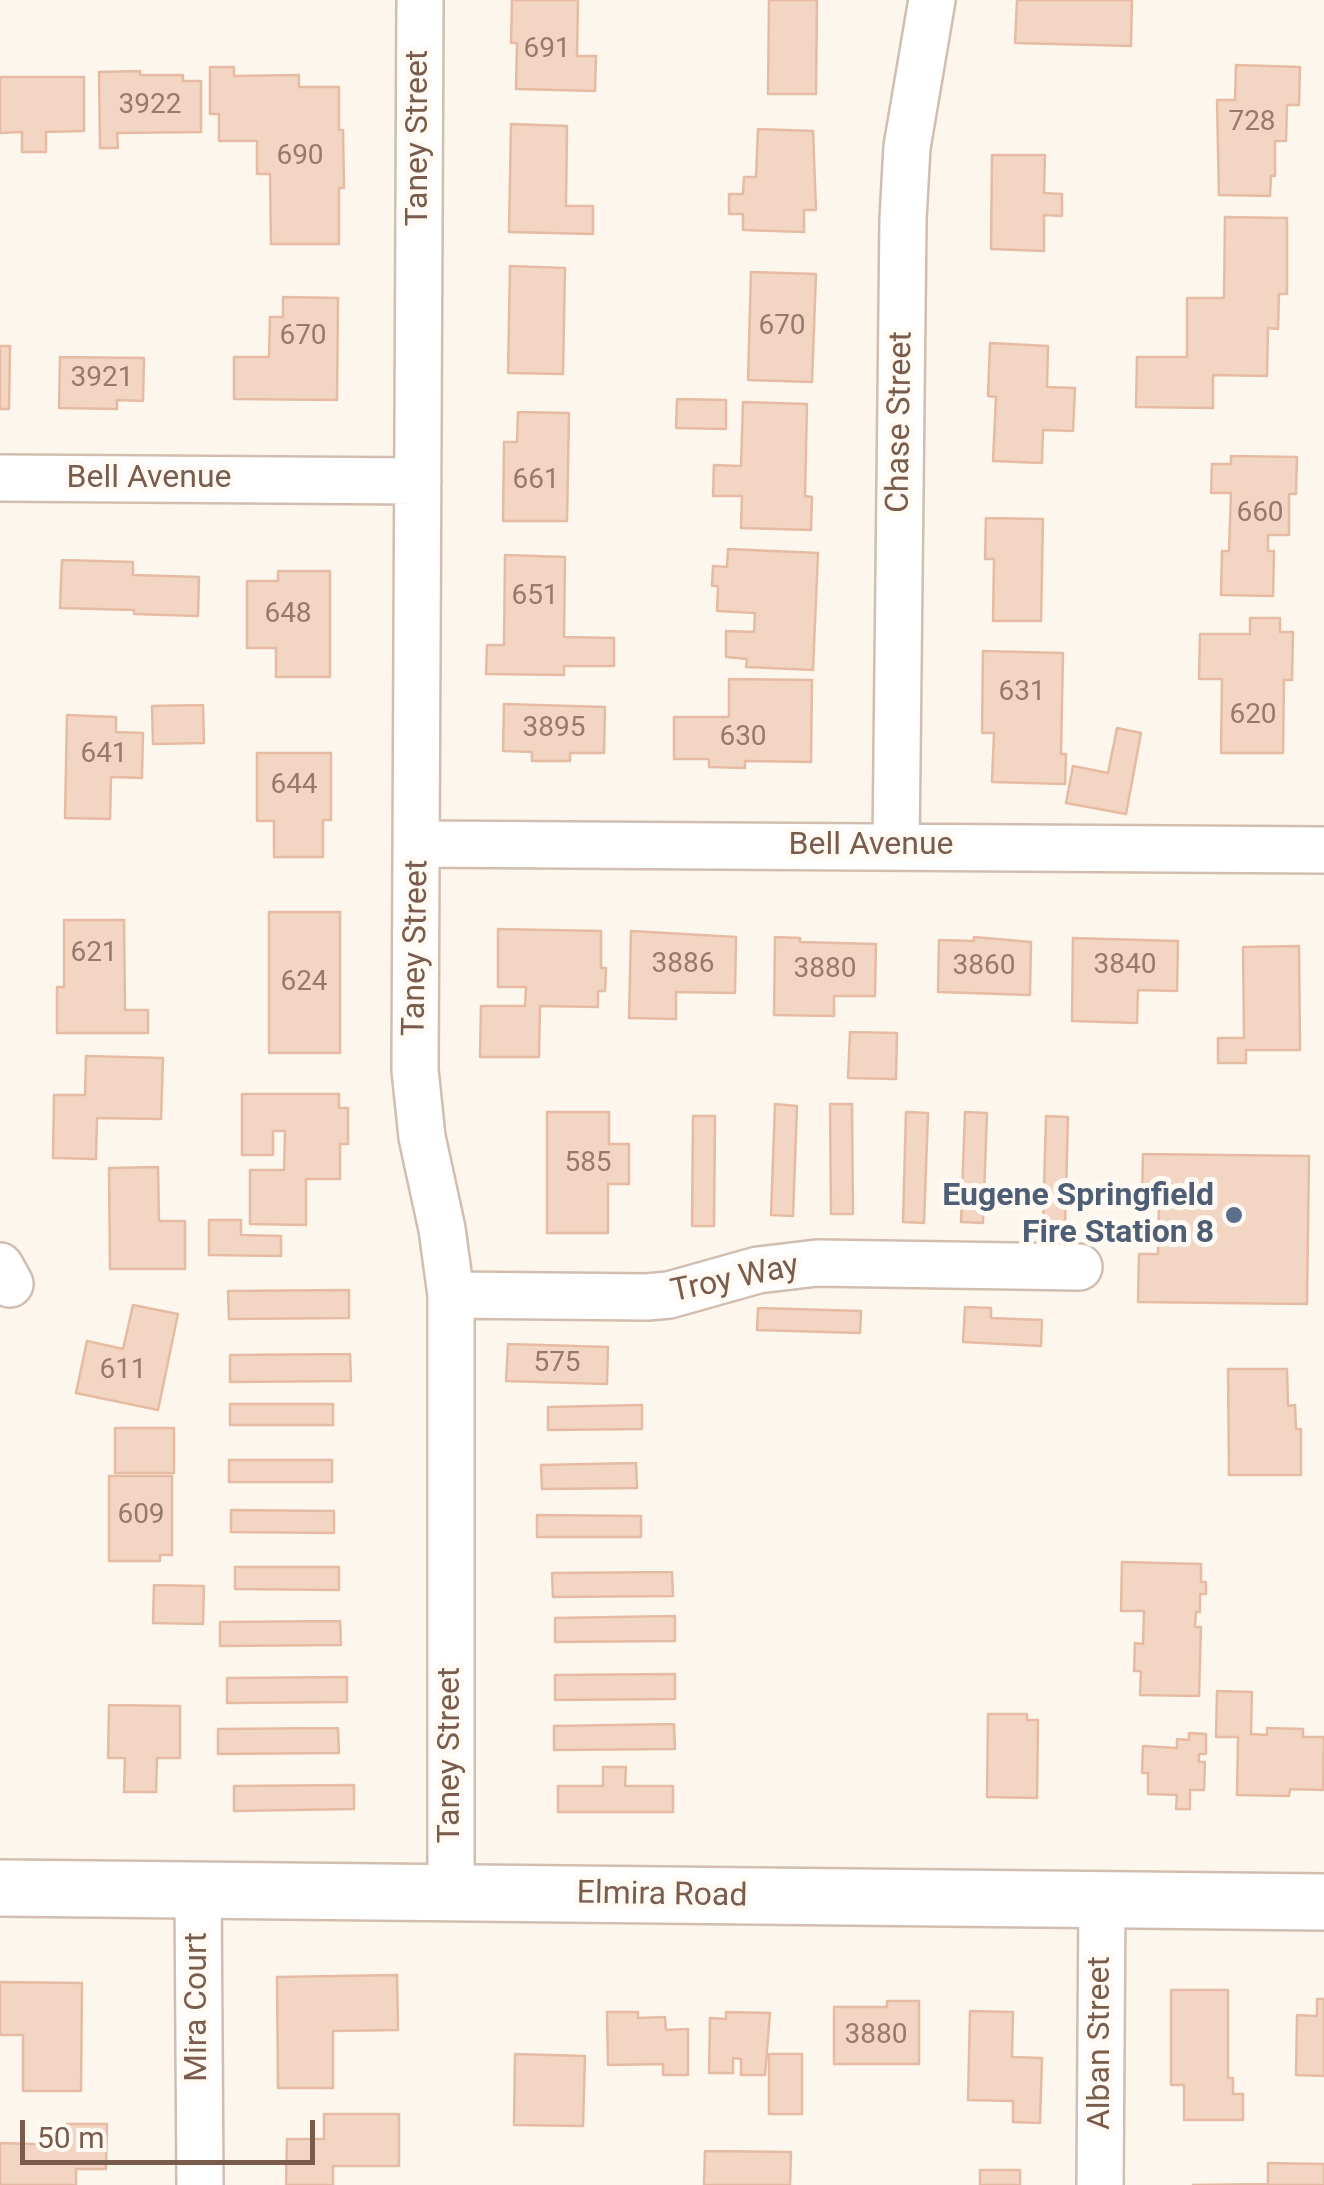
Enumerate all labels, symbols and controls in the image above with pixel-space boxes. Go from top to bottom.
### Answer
house number: 691 [523,33,571,67]
street label: Taney Street [400,50,438,226]
house number: 3922 [119,89,181,123]
house number: 728 [1228,106,1276,140]
house number: 690 [276,140,324,174]
house number: 670 [758,310,806,344]
house number: 670 [279,320,327,354]
street label: Chase Street [880,331,922,513]
house number: 3921 [71,362,133,396]
street label: Bell Avenue [66,460,232,498]
house number: 661 [512,464,560,498]
house number: 660 [1236,497,1284,531]
house number: 651 [511,580,559,614]
house number: 648 [264,598,312,632]
house number: 631 [998,676,1046,710]
house number: 620 [1229,699,1277,733]
house number: 3895 [523,712,585,746]
house number: 630 [719,721,767,755]
house number: 641 [80,738,128,772]
house number: 644 [270,769,318,803]
street label: Bell Avenue [788,827,954,865]
street label: Taney Street [396,859,438,1037]
house number: 621 [70,937,118,971]
house number: 3886 [652,948,714,982]
house number: 3840 [1094,949,1156,983]
house number: 3860 [953,950,1015,984]
house number: 3880 [794,953,856,987]
house number: 624 [280,966,328,1000]
house number: 585 [564,1147,612,1181]
place label: Eugene Springfield Fire Station 8 [942,1178,1214,1253]
marker: Eugene Springfield Fire Station 8 [1223,1204,1245,1226]
street label: Troy Way [668,1248,802,1312]
house number: 575 [533,1347,581,1381]
house number: 611 [99,1354,147,1388]
house number: 609 [117,1499,165,1533]
street label: Taney Street [432,1667,470,1843]
street label: Elmira Road [576,1875,748,1917]
street label: Mira Court [179,1932,217,2082]
street label: Alban Street [1082,1956,1120,2130]
house number: 3880 [845,2019,907,2053]
scale bar [25,2100,320,2162]
text: 50 m [37,2120,104,2155]

